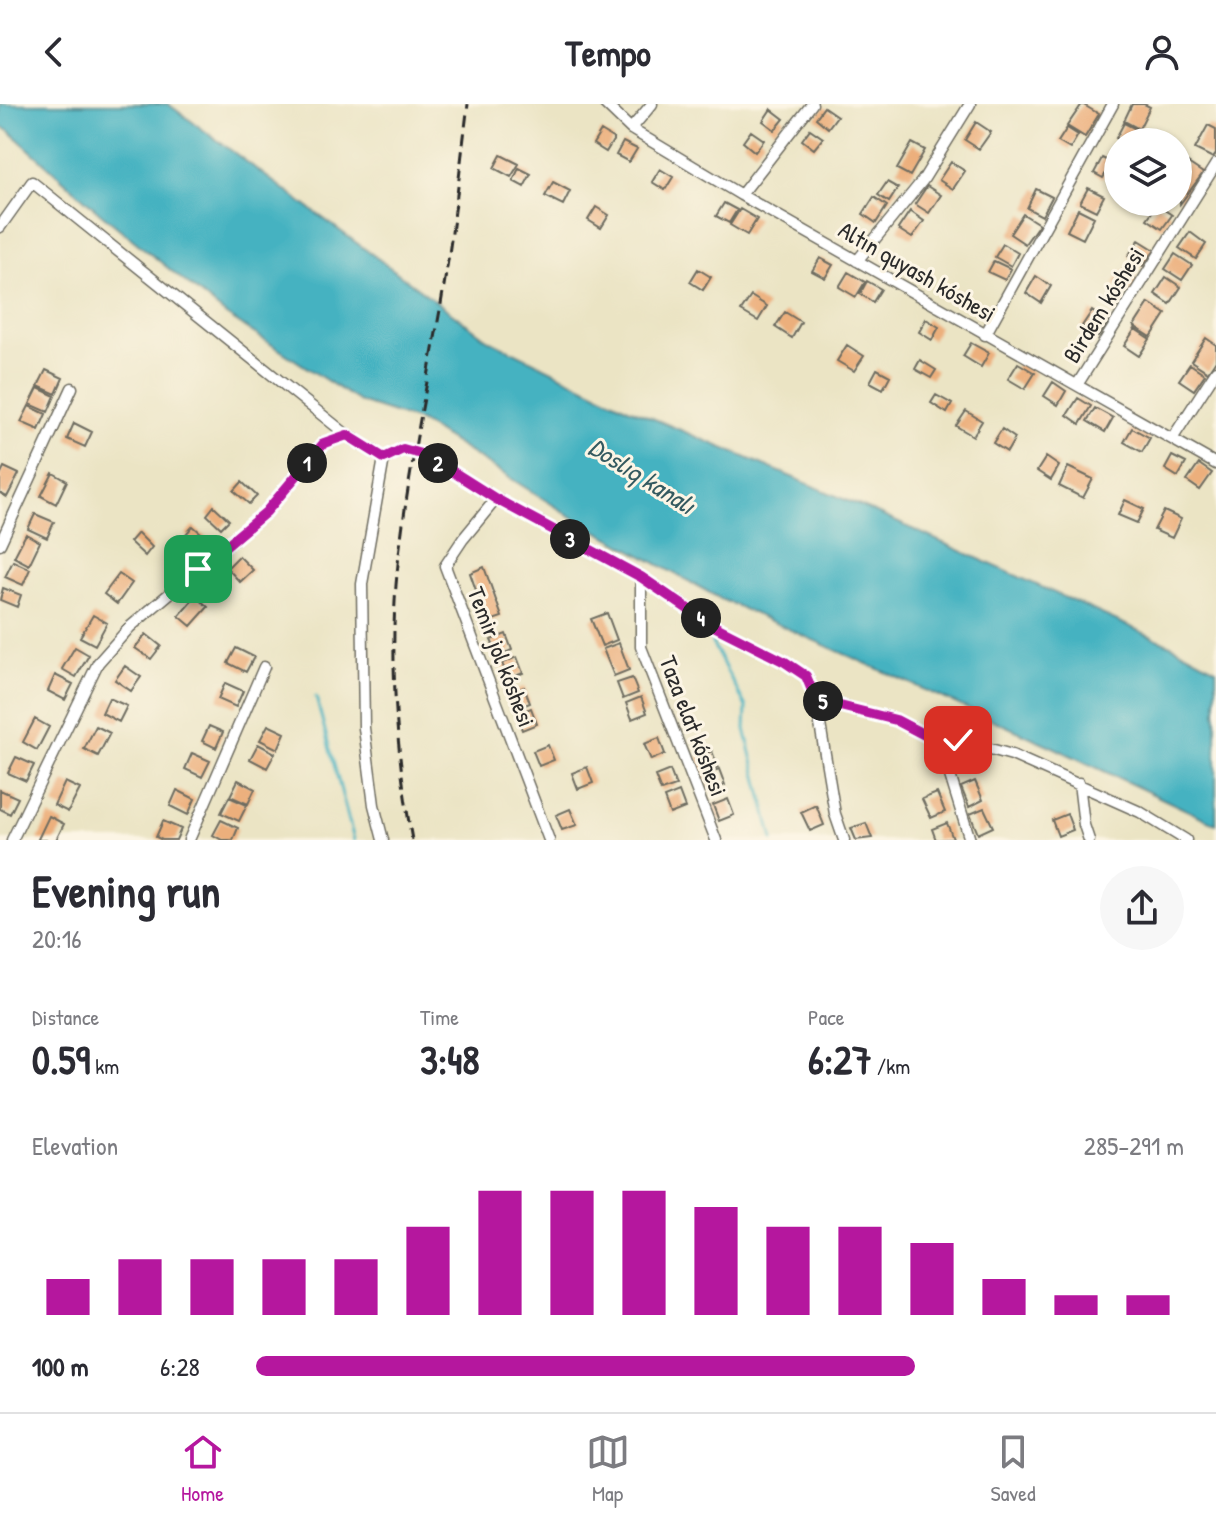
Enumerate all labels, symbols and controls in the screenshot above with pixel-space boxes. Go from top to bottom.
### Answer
text: Tempo [565,28,651,77]
icon: back [32,30,76,74]
icon: person [1140,30,1184,74]
map controls [1104,128,1192,216]
button: layers [1104,128,1192,216]
street label: Altın quyash kóshesi [833,213,1002,329]
street label: Birdem kóshesi [1055,241,1151,368]
water label: Doslıq kanalı [582,429,703,523]
pin: 1 [287,443,327,483]
pin: 2 [418,443,458,483]
text: 1 [303,448,311,478]
text: 2 [433,448,443,478]
pin: 3 [550,519,590,559]
text: 3 [565,524,575,554]
pin [164,535,232,603]
icon: arrive [176,547,220,591]
street label: Temir jol kóshesi [461,582,543,731]
pin: 4 [681,598,721,638]
text: 4 [697,603,705,633]
street label: Taza elat kóshesi [652,651,735,801]
pin: 5 [803,681,843,721]
text: 5 [818,686,828,716]
pin [924,706,992,774]
icon: check [936,718,980,762]
text: Evening run [32,861,220,921]
button: share [1100,866,1184,950]
text: 20:16 [32,921,82,956]
text: Distance [32,1002,99,1032]
text: Time [420,1002,459,1032]
text: Pace [808,1002,845,1032]
text: 0.59 [32,1032,90,1086]
text: 3:48 [420,1032,480,1086]
text: 6:27 [808,1032,872,1086]
text: km [90,1051,119,1081]
text: /km [872,1051,910,1081]
text: Elevation [32,1128,118,1163]
text: 285–291 m [1084,1128,1184,1163]
text: 100 m [32,1349,88,1384]
text: 6:28 [160,1349,200,1384]
tab: Home [181,1430,225,1508]
tab: Map [586,1430,630,1508]
tab: Saved [991,1430,1035,1508]

